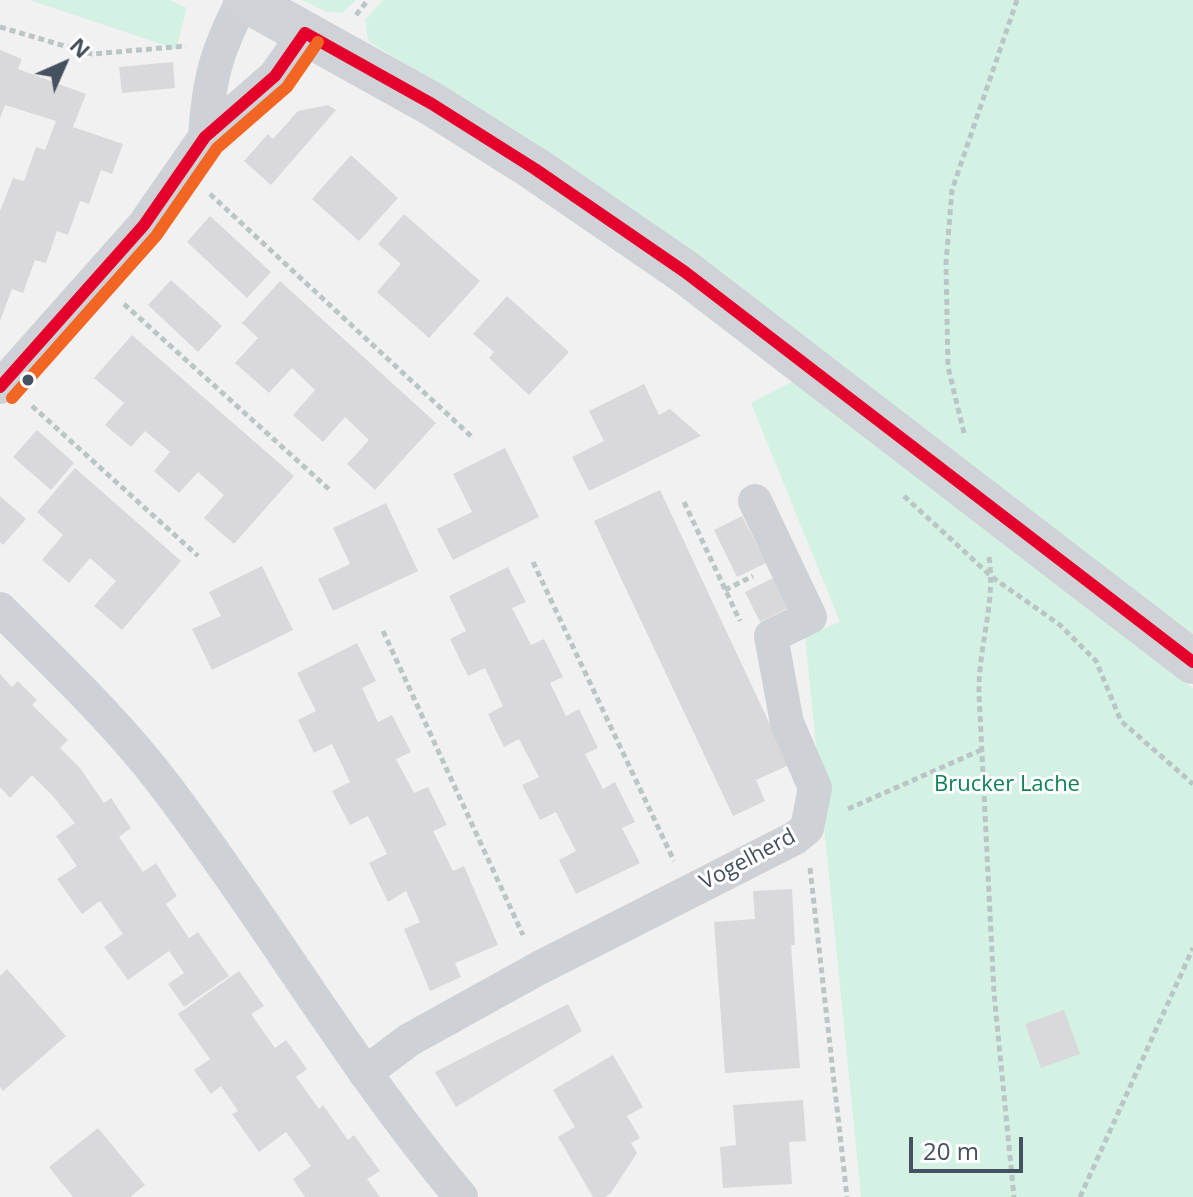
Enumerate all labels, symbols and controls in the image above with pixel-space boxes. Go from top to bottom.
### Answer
north arrow [24,24,104,104]
text: N [64,30,98,64]
unlabelled marker [20,372,36,388]
park label: Brucker Lache [934,772,1080,798]
street label: Vogelherd [696,824,800,896]
scale bar [913,1121,1027,1171]
text: 20 m [923,1134,979,1167]

